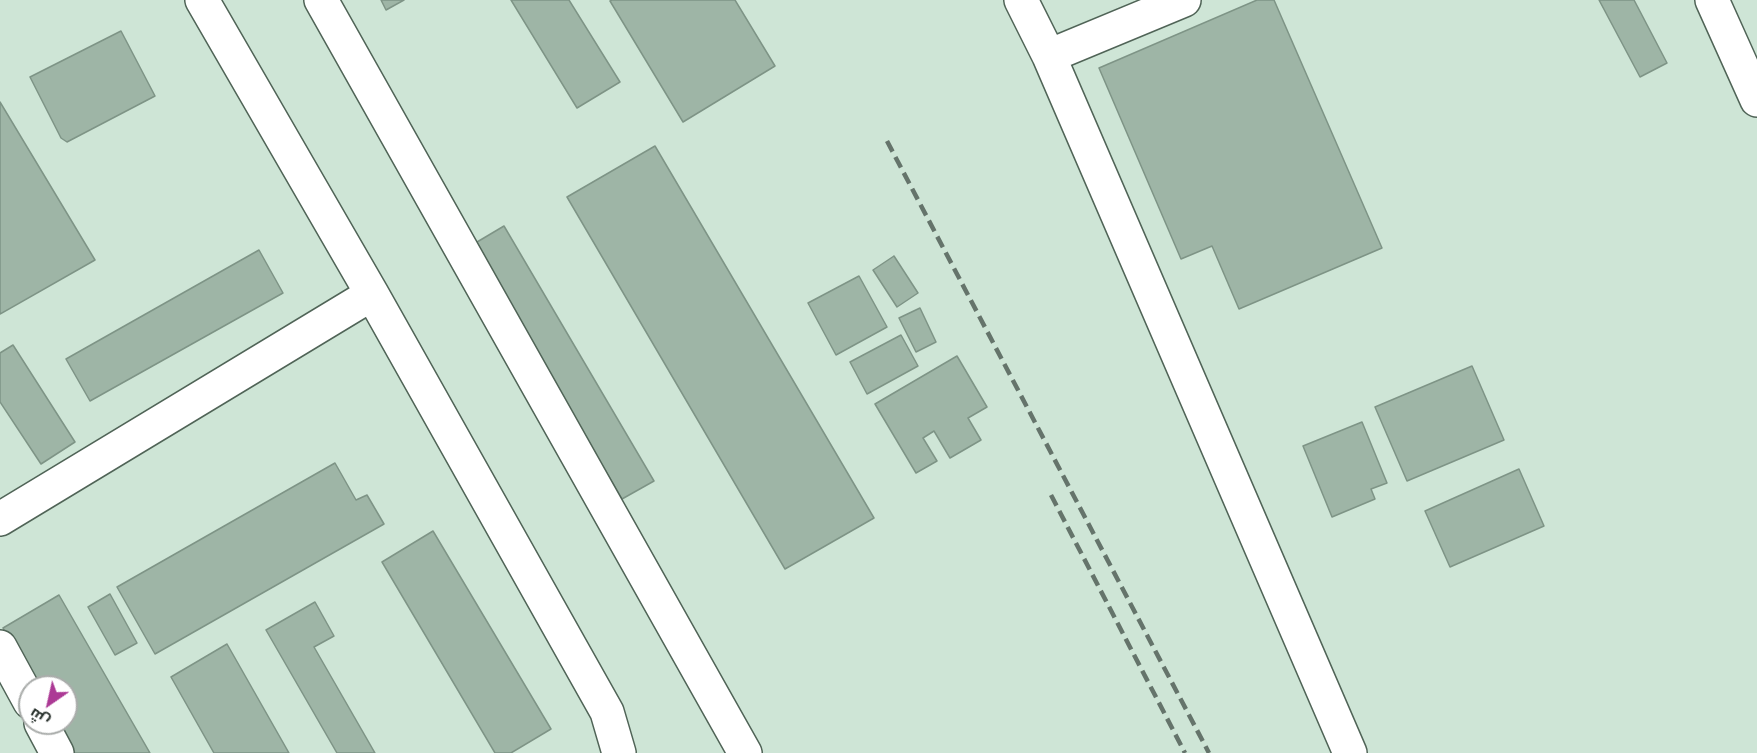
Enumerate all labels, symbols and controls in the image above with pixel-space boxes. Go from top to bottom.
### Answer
north arrow [18,675,78,735]
text: ش [26,705,53,731]

